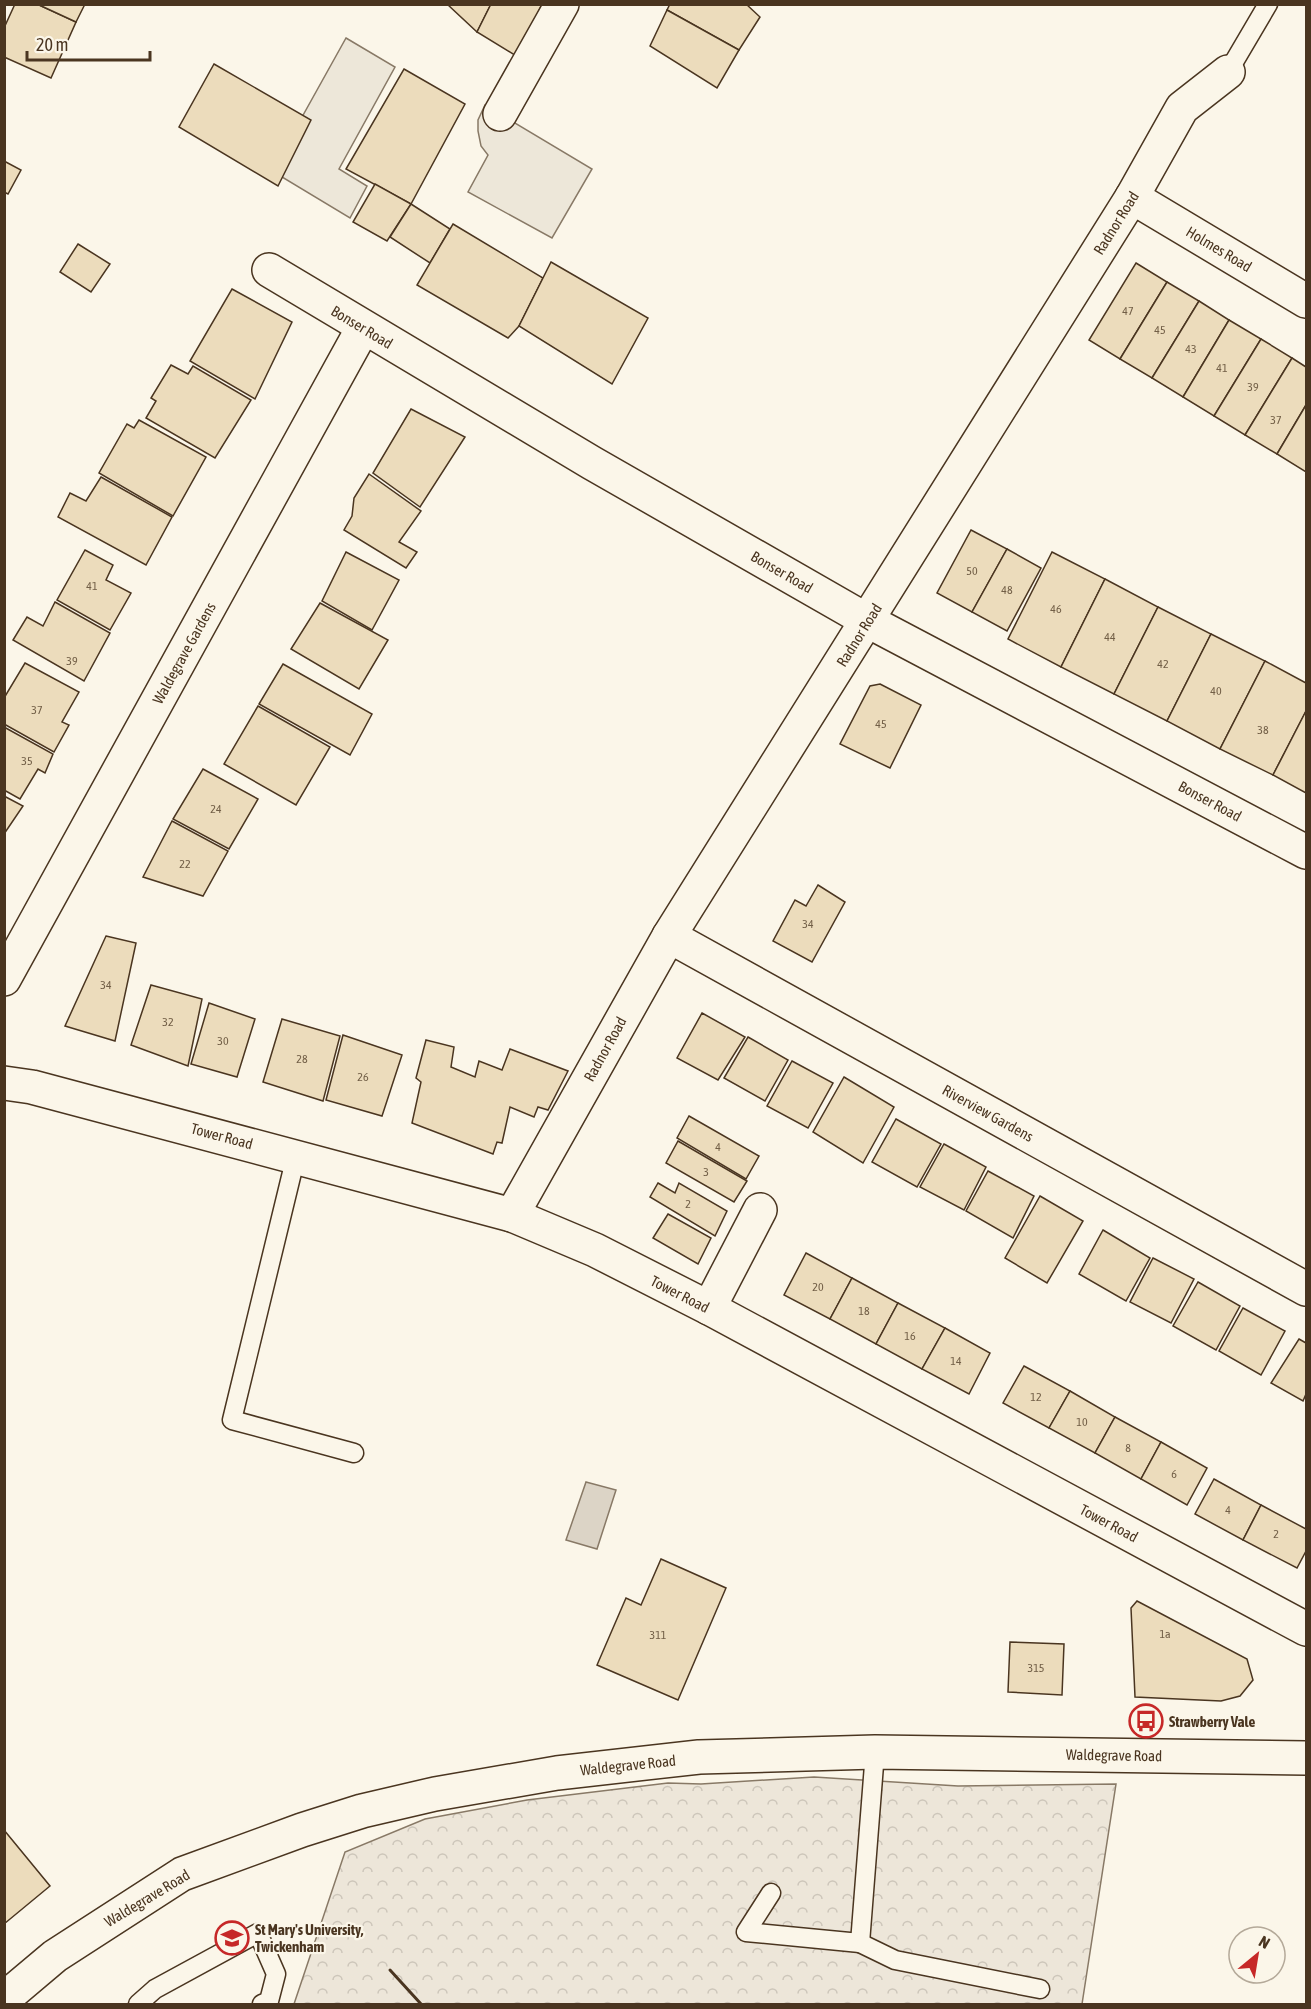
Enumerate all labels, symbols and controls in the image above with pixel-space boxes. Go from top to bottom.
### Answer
scale bar [27,24,150,62]
text: 20 m [36,34,68,55]
street label: Radnor Road [1090,188,1142,258]
street label: Holmes Road [1183,223,1255,275]
street label: Bonser Road [328,302,396,352]
house number: 47 [1122,304,1134,318]
house number: 45 [1154,323,1166,337]
house number: 43 [1185,342,1197,356]
house number: 41 [1216,361,1228,375]
house number: 39 [1247,380,1259,394]
house number: 37 [1270,413,1282,427]
street label: Bonser Road [748,547,816,597]
house number: 50 [966,564,978,578]
house number: 41 [86,579,98,593]
house number: 48 [1001,583,1013,597]
street label: Waldegrave Gardens [149,599,219,707]
street label: Radnor Road [833,600,885,670]
house number: 46 [1050,602,1062,616]
house number: 44 [1104,630,1116,644]
house number: 39 [66,654,78,668]
house number: 42 [1157,657,1169,671]
house number: 40 [1210,684,1222,698]
house number: 37 [31,703,43,717]
house number: 45 [875,717,887,731]
house number: 38 [1257,723,1269,737]
house number: 35 [21,754,33,768]
street label: Bonser Road [1176,777,1244,825]
house number: 24 [210,802,222,816]
house number: 22 [179,857,191,871]
house number: 34 [802,917,814,931]
house number: 34 [100,978,112,992]
street label: Radnor Road [580,1014,630,1084]
house number: 32 [162,1015,174,1029]
house number: 30 [217,1034,229,1048]
house number: 28 [296,1052,308,1066]
house number: 26 [357,1070,369,1084]
street label: Riverview Gardens [940,1081,1036,1145]
street label: Tower Road [189,1120,255,1152]
house number: 4 [715,1140,721,1154]
house number: 3 [703,1165,709,1179]
house number: 2 [685,1197,691,1211]
street label: Tower Road [648,1272,712,1316]
house number: 20 [812,1280,824,1294]
house number: 18 [858,1304,870,1318]
house number: 16 [904,1329,916,1343]
house number: 14 [950,1354,962,1368]
house number: 12 [1030,1390,1042,1404]
house number: 10 [1076,1415,1088,1429]
house number: 8 [1125,1441,1131,1455]
house number: 6 [1171,1467,1177,1481]
street label: Tower Road [1077,1501,1141,1545]
house number: 4 [1225,1503,1231,1517]
house number: 2 [1273,1527,1279,1541]
house number: 1a [1159,1627,1171,1641]
house number: 311 [650,1628,667,1642]
house number: 315 [1028,1661,1044,1675]
bus stop icon: Strawberry Vale [1128,1703,1164,1739]
place label: Strawberry Vale [1169,1713,1255,1730]
street label: Waldegrave Road [1066,1746,1162,1764]
street label: Waldegrave Road [579,1752,677,1778]
street label: Waldegrave Road [101,1866,193,1930]
school or university icon: St Mary's University, Twickenham [214,1920,250,1956]
place label: St Mary's University, Twickenham [255,1921,364,1955]
north arrow [1227,1925,1287,1985]
text: N [1256,1932,1273,1952]

